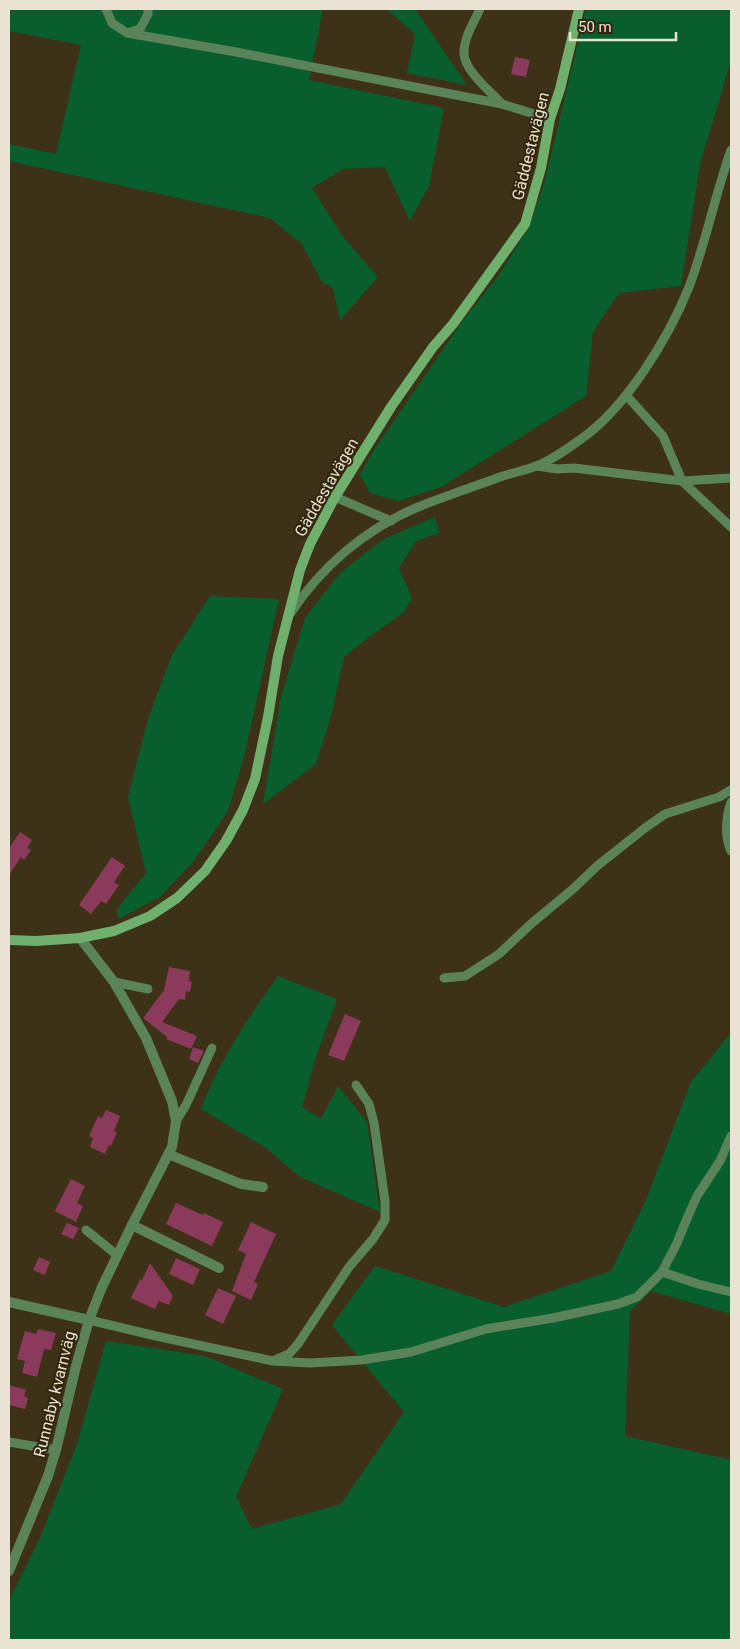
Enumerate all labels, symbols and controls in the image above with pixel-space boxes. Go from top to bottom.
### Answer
scale bar [570,10,676,42]
text: 50 m [578,18,612,36]
street label: Gäddestavägen [508,90,553,202]
street label: Gäddestavägen [290,434,362,540]
street label: Runnaby kvarnväg [30,1329,79,1459]

